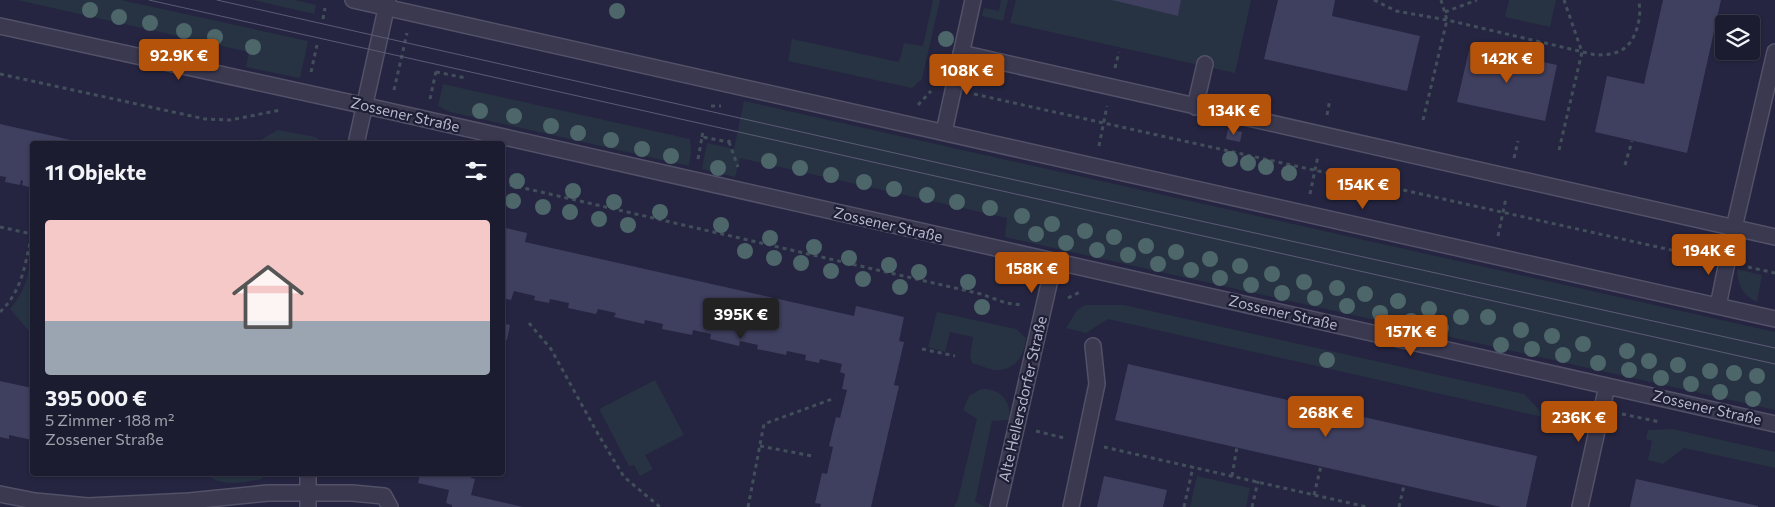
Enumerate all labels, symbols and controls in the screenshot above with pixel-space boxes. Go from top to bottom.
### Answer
map controls [1715,15,1760,60]
button: layers [1715,15,1760,60]
pin: 92.9K € [133,38,225,81]
pin: 142K € [1466,42,1548,84]
text: 92.9K € [150,45,208,64]
text: 142K € [1481,48,1533,67]
pin: 108K € [926,54,1008,96]
text: 108K € [940,60,994,79]
street label: Zossener Straße [349,93,462,135]
pin: 134K € [1193,94,1275,136]
text: 134K € [1208,100,1260,119]
icon: filters [462,157,490,185]
text: 11 Objekte [45,159,146,184]
pin: 154K € [1322,168,1404,210]
text: 154K € [1337,174,1389,193]
street label: Zossener Straße [832,203,945,245]
pin: 194K € [1668,234,1750,276]
text: 194K € [1683,240,1735,259]
icon: home [223,252,313,342]
pin: 158K € [991,252,1073,294]
text: 158K € [1006,258,1058,277]
street label: Zossener Straße [1227,291,1340,333]
pin: 395K € [700,298,782,340]
text: 395K € [714,304,768,323]
street label: Alte Hellersdorfer Straße [994,314,1050,483]
pin: 157K € [1370,314,1452,357]
text: 157K € [1386,321,1436,340]
text: 395 000 € [45,385,147,410]
street label: Zossener Straße [1651,386,1764,428]
pin: 268K € [1285,396,1367,438]
pin: 236K € [1538,400,1620,443]
text: 268K € [1299,402,1353,421]
text: 236K € [1552,407,1606,426]
text: 5 Zimmer · 188 m² [45,410,175,429]
text: Zossener Straße [45,429,164,448]

